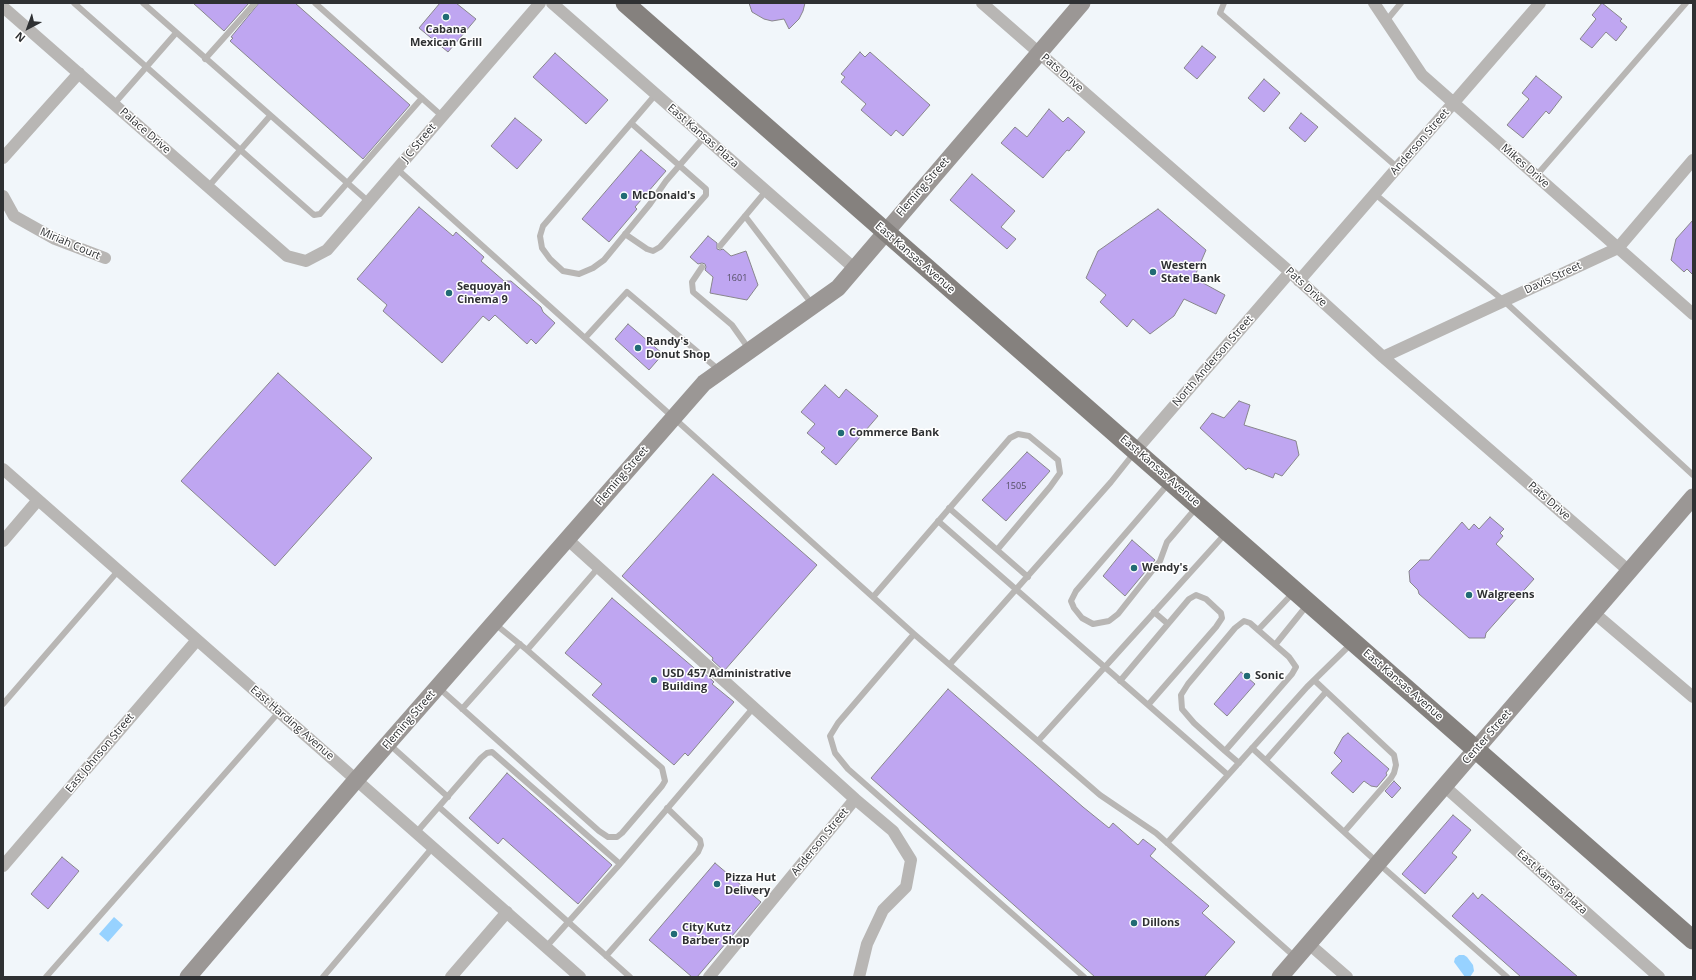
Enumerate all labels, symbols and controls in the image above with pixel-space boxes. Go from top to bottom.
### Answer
north arrow [8,8,48,48]
marker: Cabana Mexican Grill [441,12,451,22]
place label: Cabana Mexican Grill [410,23,482,49]
text: N [12,29,28,46]
street label: Pats Drive [1038,51,1086,95]
street label: East Kansas Plaza [665,101,741,171]
street label: Palace Drive [117,105,173,157]
street label: Anderson Street [1388,106,1452,178]
street label: J C Street [399,121,439,165]
street label: Mikes Drive [1498,141,1552,191]
street label: Fleming Street [894,155,952,219]
place label: McDonald's [632,189,696,203]
marker: McDonald's [619,191,629,201]
street label: East Kansas Avenue [872,220,958,296]
street label: Miriah Court [38,225,102,263]
place label: Western State Bank [1161,259,1221,285]
street label: Davis Street [1522,259,1584,297]
street label: Pats Drive [1283,265,1329,309]
marker: Western State Bank [1148,267,1158,277]
house number: 1601 [727,273,747,283]
place label: Sequoyah Cinema 9 [457,280,511,306]
marker: Sequoyah Cinema 9 [444,288,454,298]
street label: North Anderson Street [1170,313,1256,409]
place label: Randy's Donut Shop [646,335,710,361]
marker: Randy's Donut Shop [633,343,643,353]
place label: Commerce Bank [849,426,939,440]
marker: Commerce Bank [836,428,846,438]
street label: East Kansas Avenue [1117,433,1203,509]
street label: Fleming Street [593,444,651,508]
street label: Pats Drive [1525,479,1573,523]
house number: 1505 [1006,481,1026,491]
place label: Wendy's [1142,561,1188,575]
marker: Wendy's [1129,563,1139,573]
place label: Walgreens [1477,588,1535,602]
marker: Walgreens [1464,590,1474,600]
street label: East Kansas Avenue [1360,647,1446,723]
place label: USD 457 Administrative Building [662,667,791,693]
place label: Sonic [1255,669,1284,683]
marker: Sonic [1242,671,1252,681]
marker: USD 457 Administrative Building [649,675,659,685]
street label: East Harding Avenue [248,683,336,763]
street label: Fleming Street [380,688,438,752]
street label: Center Street [1460,707,1514,767]
street label: East Johnson Street [63,711,137,795]
street label: Anderson Street [789,805,851,879]
street label: East Kansas Plaza [1514,847,1590,917]
place label: Pizza Hut Delivery [725,871,776,897]
marker: Pizza Hut Delivery [712,879,722,889]
place label: Dillons [1142,916,1180,930]
marker: Dillons [1129,918,1139,928]
place label: City Kutz Barber Shop [682,921,749,947]
marker: City Kutz Barber Shop [669,929,679,939]

